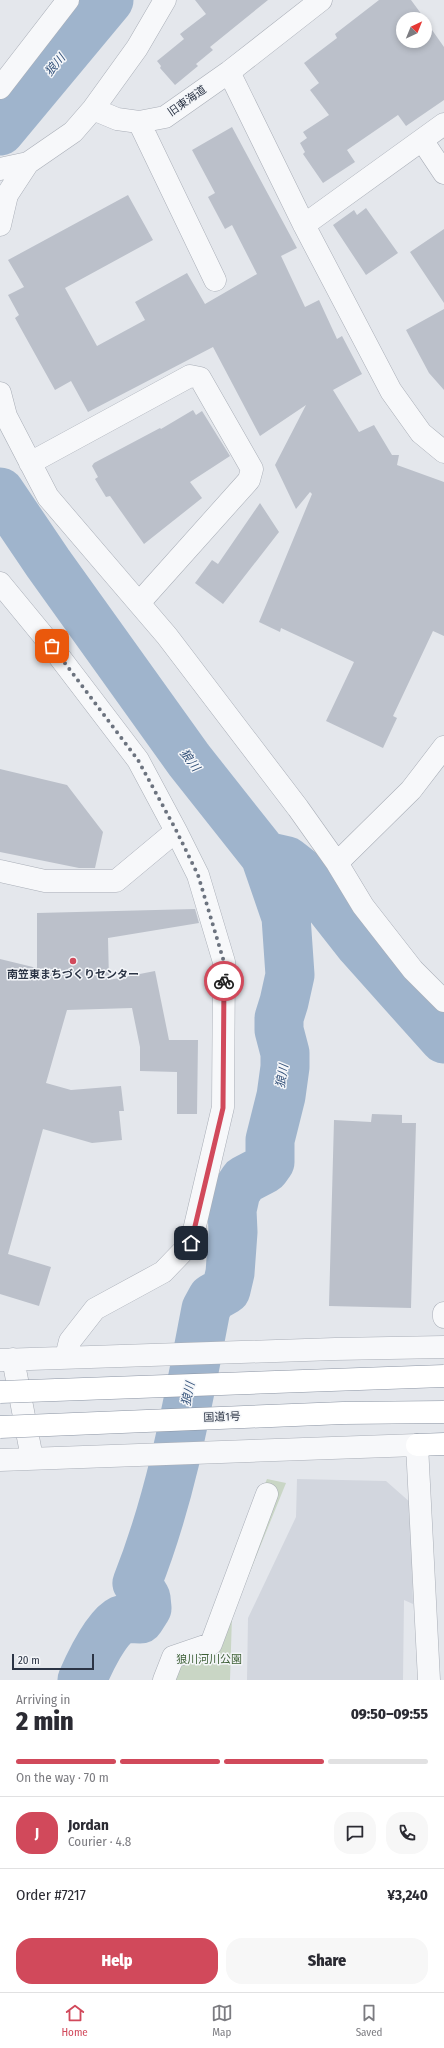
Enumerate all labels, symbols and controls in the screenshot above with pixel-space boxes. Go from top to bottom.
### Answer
north arrow [396,12,432,48]
map controls [396,12,432,48]
water label: 狼川 [42,50,69,79]
street label: 旧東海道 [165,83,209,119]
pin [35,629,69,663]
icon: bag [41,635,63,657]
water label: 狼川 [177,746,204,775]
marker: 南笠東まちづくりセンター [68,956,78,966]
courier [204,961,244,1001]
place label: 南笠東まちづくりセンター [7,968,139,981]
icon: bike [213,970,235,992]
water label: 狼川 [273,1061,291,1089]
pin [174,1226,208,1260]
icon: home [180,1232,202,1254]
water label: 狼川 [179,1379,198,1407]
street label: 国道1号 [203,1410,241,1424]
scale bar [12,1652,94,1671]
park label: 狼川河川公園 [176,1653,242,1666]
text: 20 m [18,1654,40,1667]
text: Arriving in [16,1692,70,1707]
text: 09:50–09:55 [351,1705,428,1723]
text: 2 min [16,1706,74,1737]
text: On the way · 70 m [16,1770,109,1785]
button: chat [334,1812,376,1854]
button: phone [386,1812,428,1854]
text: Jordan [68,1816,109,1834]
text: J [35,1824,39,1842]
text: Courier · 4.8 [68,1834,131,1849]
text: Order #7217 [16,1886,86,1904]
text: ¥3,240 [387,1886,428,1904]
button: Help [16,1938,218,1984]
button: Share [226,1938,428,1984]
tab: Home [61,2002,88,2039]
tab: Map [211,2002,233,2039]
tab: Saved [356,2002,383,2039]

